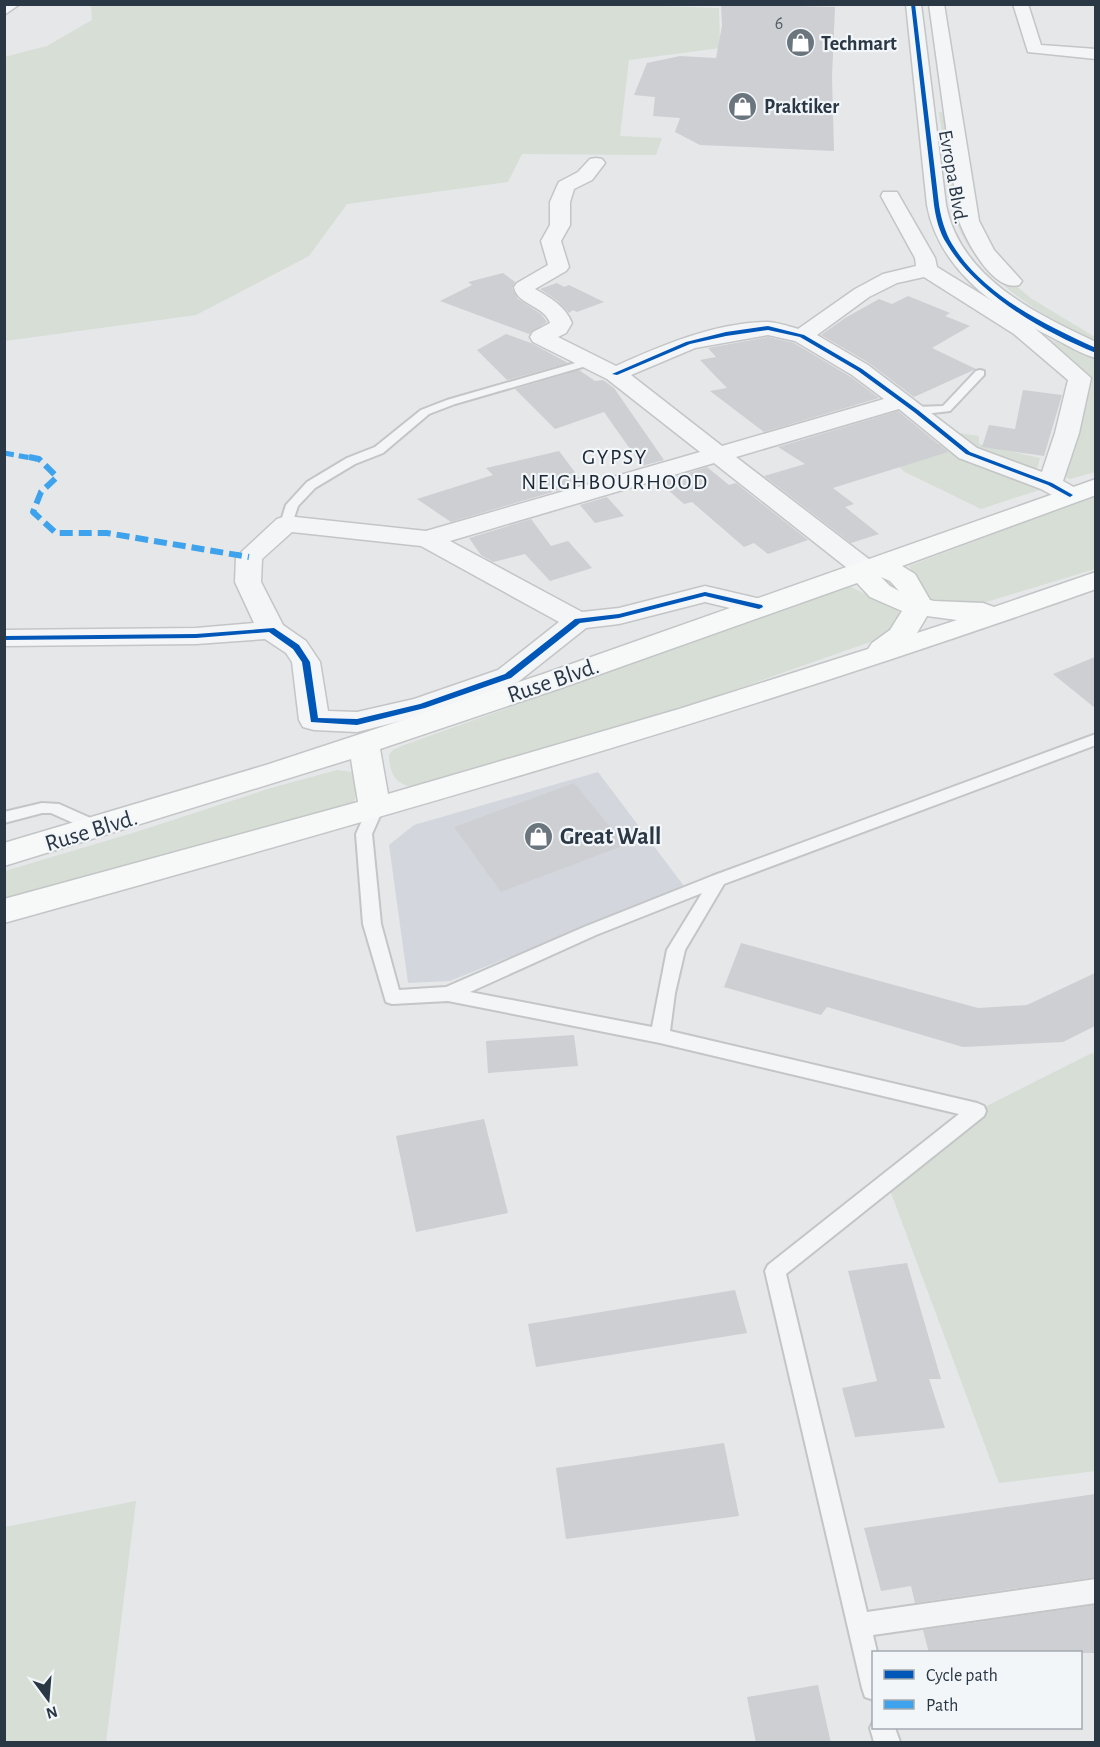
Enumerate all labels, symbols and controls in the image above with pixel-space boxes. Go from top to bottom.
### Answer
house number: 6 [775,15,783,33]
shop icon: Techmart [784,27,816,59]
place label: Techmart [821,34,897,54]
shop icon: Praktiker [727,90,759,122]
place label: Praktiker [764,97,839,117]
street label: Evropa Blvd. [935,129,971,226]
district label: GYPSY NEIGHBOURHOOD [521,446,709,493]
street label: Ruse Blvd. [504,654,602,708]
street label: Ruse Blvd. [42,806,140,856]
shop icon: Great Wall [523,820,555,852]
place label: Great Wall [560,825,661,849]
legend [872,1651,1082,1729]
text: Cycle path [926,1667,998,1685]
north arrow [18,1669,78,1729]
text: Path [926,1697,958,1715]
text: N [44,1703,59,1722]

